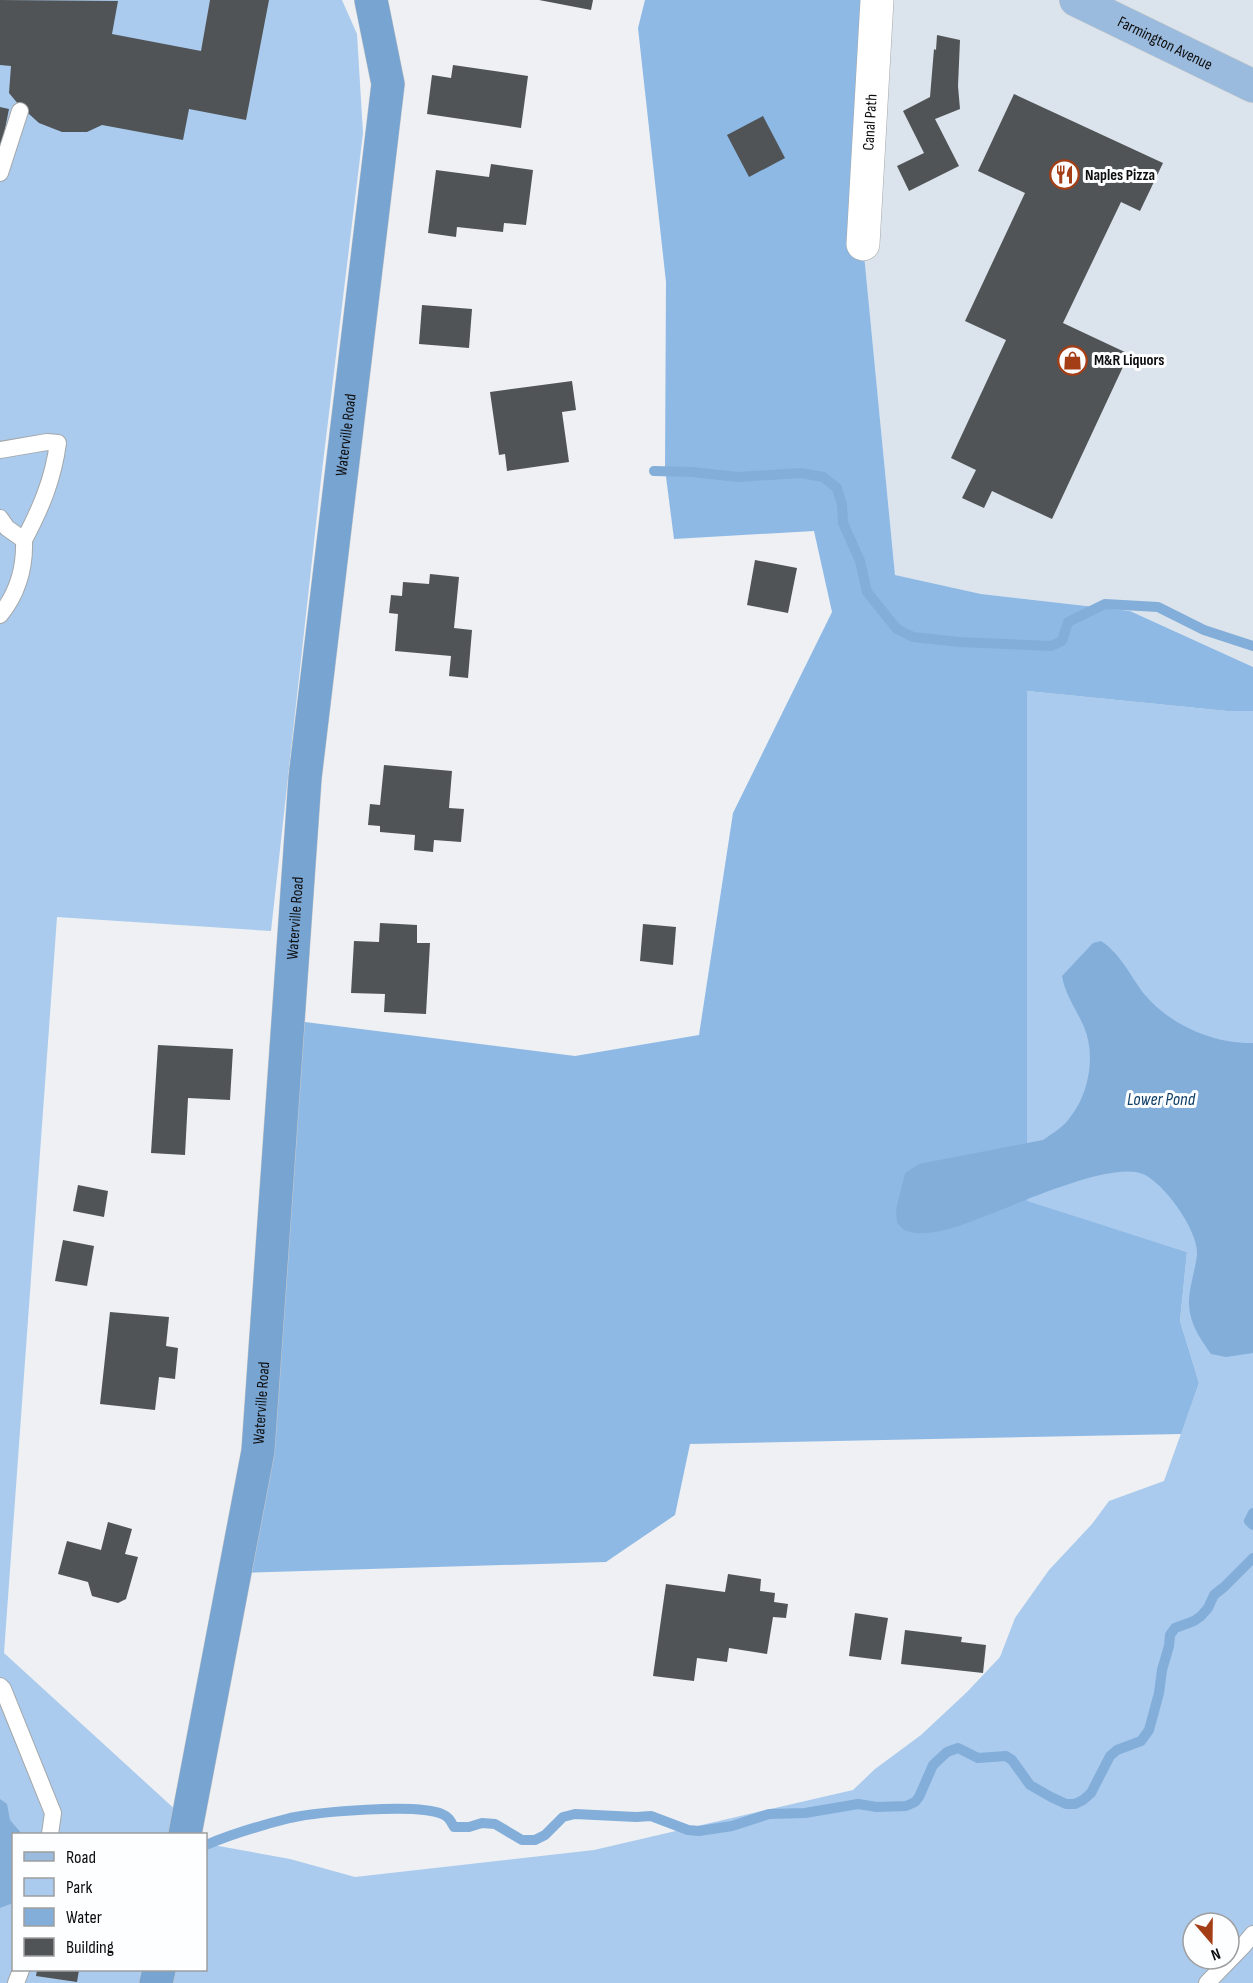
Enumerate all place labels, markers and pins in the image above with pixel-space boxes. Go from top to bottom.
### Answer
restaurant icon: Naples Pizza [1048,159,1080,191]
place label: Naples Pizza [1085,166,1155,185]
shop icon: M&R Liquors [1057,344,1089,376]
place label: M&R Liquors [1094,351,1164,370]

